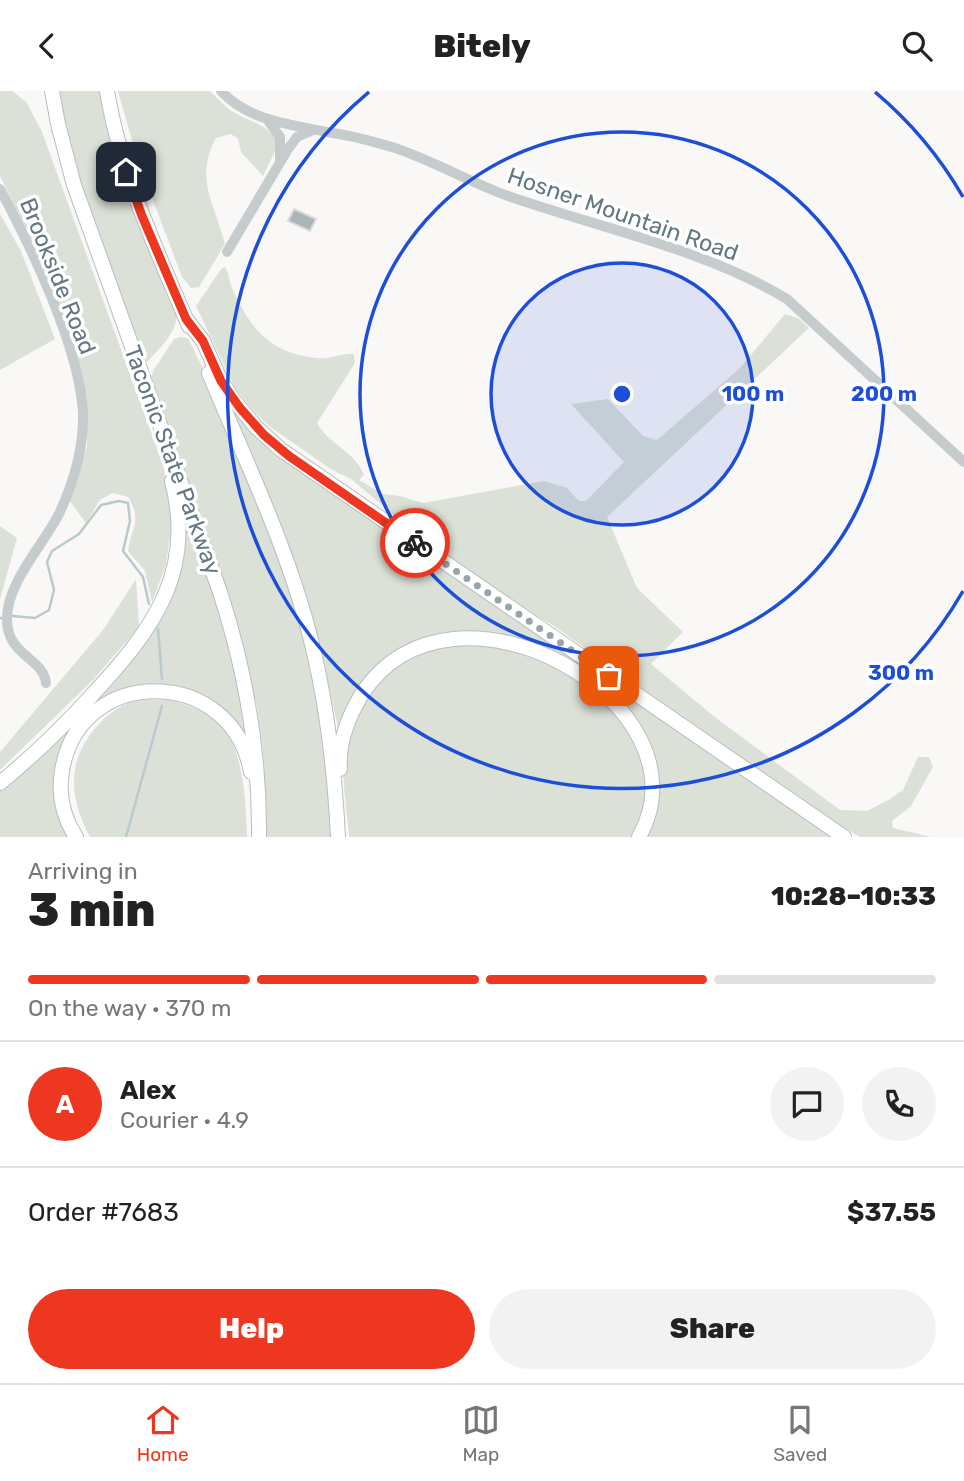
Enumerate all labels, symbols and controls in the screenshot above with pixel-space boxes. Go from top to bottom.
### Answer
icon: back [28,27,66,65]
text: Bitely [433,27,531,65]
icon: search [898,27,936,65]
pin [96,142,156,202]
icon: home [107,153,145,191]
street label: Hosner Mountain Road [504,161,742,267]
street label: Brookside Road [14,194,102,358]
street label: Taconic State Parkway [118,341,228,579]
text: 100 m [722,381,784,406]
text: 200 m [851,381,917,406]
centre of rings [610,382,634,406]
courier [380,508,450,578]
icon: bike [396,524,434,562]
pin [579,646,639,706]
icon: bag [590,657,628,695]
text: 300 m [868,660,934,685]
text: Arriving in [28,857,138,885]
text: 10:28–10:33 [771,881,936,912]
text: 3 min [28,883,156,938]
text: On the way · 370 m [28,994,231,1022]
button: chat [770,1067,844,1141]
button: phone [862,1067,936,1141]
text: Alex [120,1075,176,1106]
text: A [56,1089,74,1120]
text: Courier · 4.9 [120,1106,249,1134]
text: Order #7683 [28,1197,179,1228]
text: $37.55 [847,1197,936,1228]
button: Help [28,1289,475,1369]
button: Share [489,1289,936,1369]
tab: Home [137,1401,189,1466]
tab: Map [462,1401,500,1466]
tab: Saved [773,1401,827,1466]

